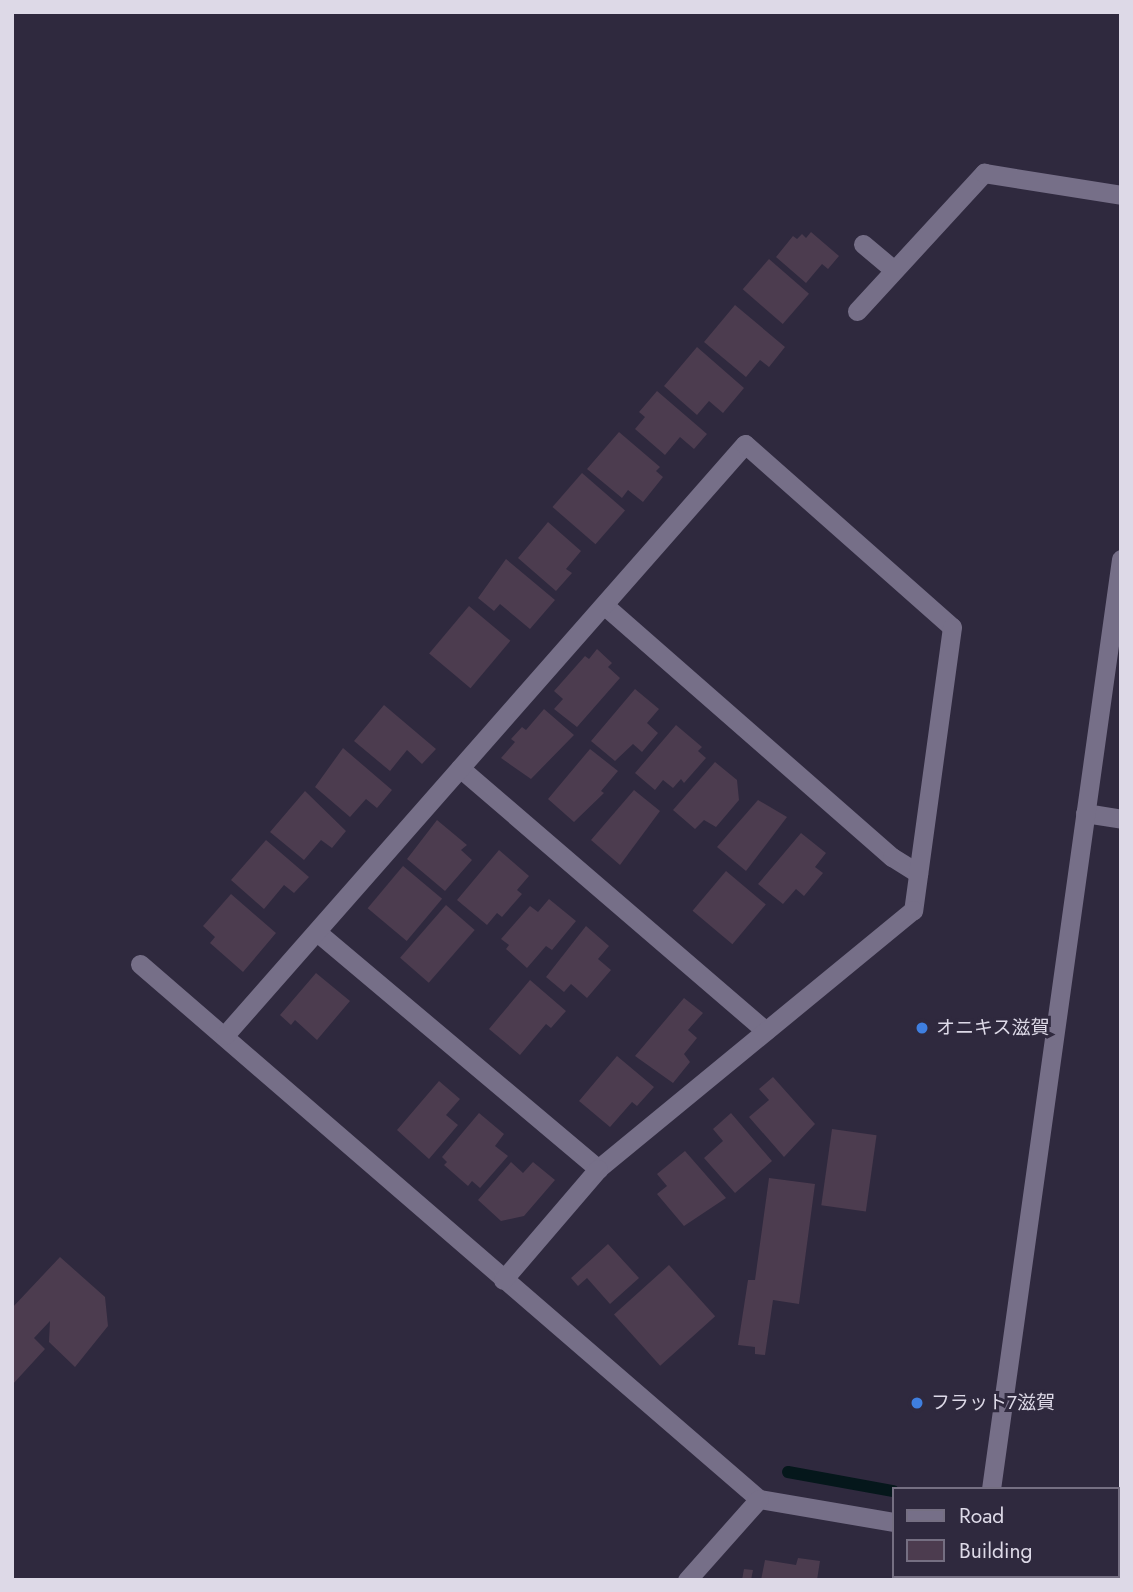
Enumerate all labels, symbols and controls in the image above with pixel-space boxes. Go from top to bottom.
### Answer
place label: オニキス滋賀 [936,1017,1050,1039]
marker: オニキス滋賀 [914,1020,930,1036]
place label: フラット7滋賀 [931,1392,1055,1414]
marker: フラット7滋賀 [909,1395,925,1411]
legend [892,1487,1119,1578]
text: Road [959,1501,1004,1531]
text: Building [959,1536,1032,1566]

